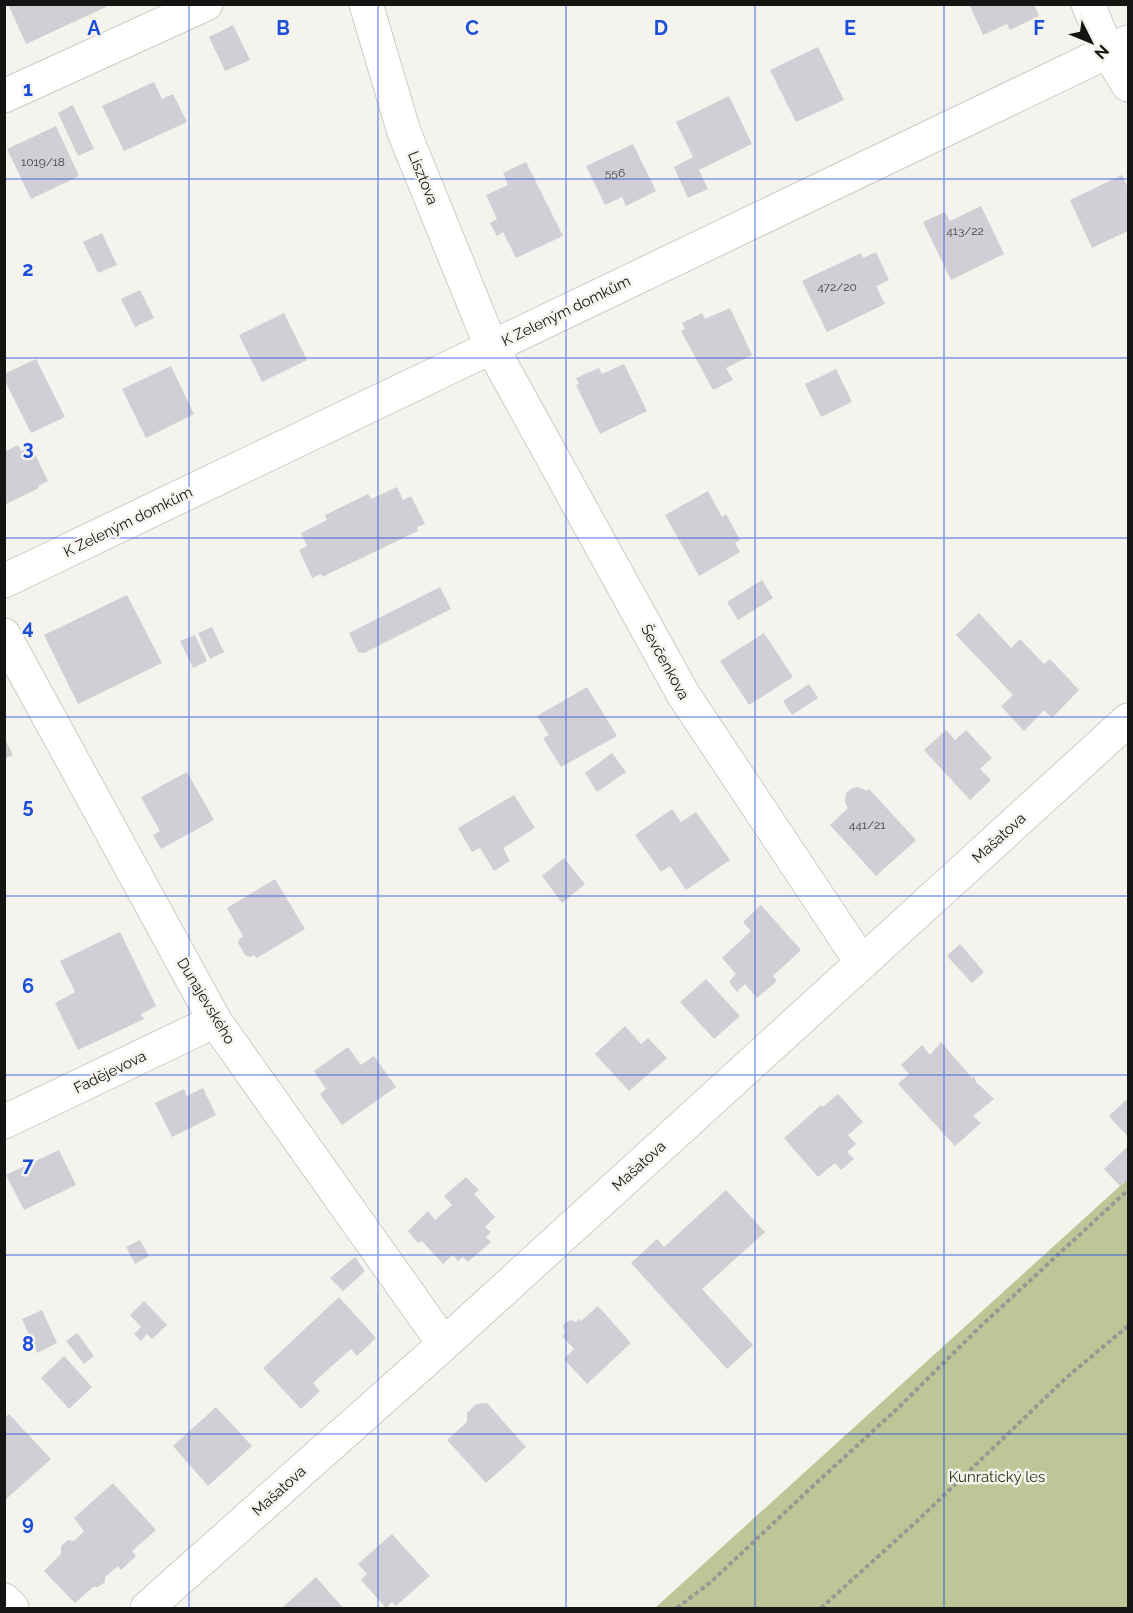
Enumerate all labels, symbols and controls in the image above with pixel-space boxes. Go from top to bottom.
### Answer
north arrow [1061,12,1121,72]
text: A [87,16,101,40]
text: B [276,16,290,40]
text: C [465,16,479,40]
text: D [654,16,668,40]
text: E [844,16,856,40]
text: F [1033,16,1045,40]
text: N [1090,41,1113,63]
text: 1 [23,77,33,101]
street label: Lisztova [404,149,442,207]
house number: 1019/18 [21,155,65,169]
house number: 556 [605,166,625,180]
house number: 413/22 [946,224,984,238]
text: 2 [22,257,34,281]
street label: K Zeleným domkům [499,272,633,350]
house number: 472/20 [817,280,857,294]
text: 3 [22,436,34,460]
street label: K Zeleným domkům [61,483,195,561]
text: 4 [22,615,34,639]
street label: Ševčenkova [637,621,694,703]
text: 5 [22,794,34,818]
street label: Mašatova [968,809,1030,867]
house number: 441/21 [849,818,885,832]
street label: Dunajevského [173,955,239,1048]
text: 6 [22,974,34,998]
street label: Fadějevova [71,1047,149,1097]
street label: Mašatova [608,1137,670,1195]
text: 7 [22,1153,34,1177]
text: 8 [22,1332,34,1356]
street label: Mašatova [248,1462,310,1520]
park label: Kunratický les [949,1468,1045,1486]
text: 9 [22,1511,34,1535]

